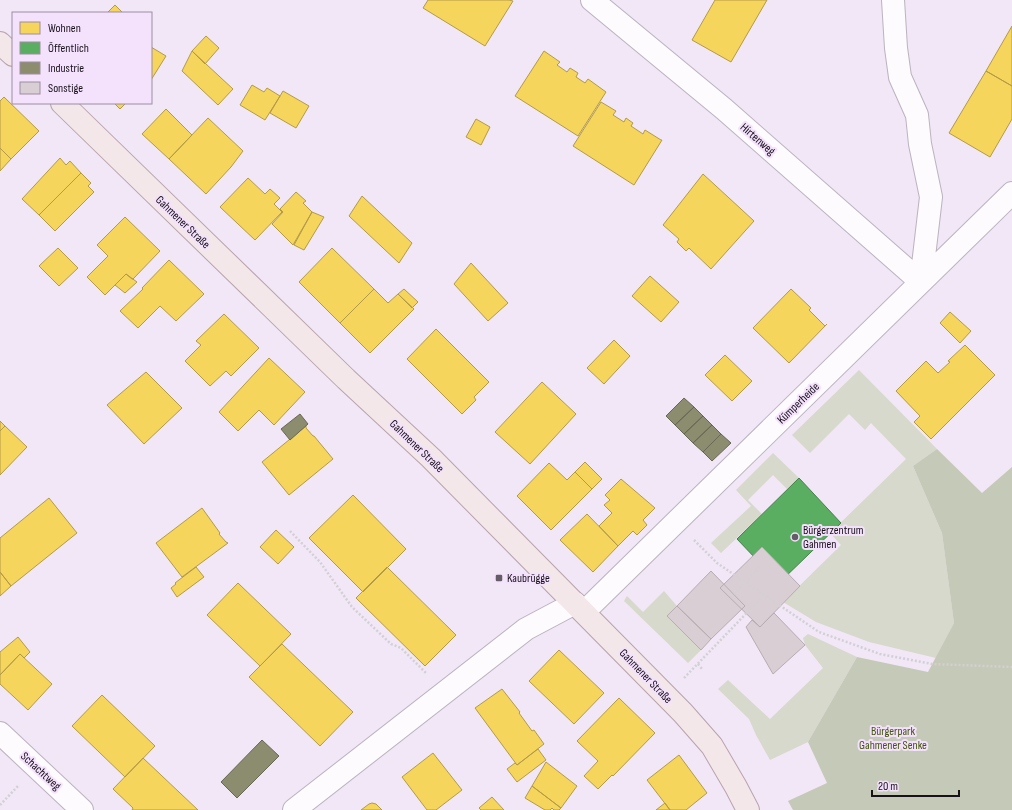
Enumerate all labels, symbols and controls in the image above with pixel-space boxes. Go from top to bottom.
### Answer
legend [12,12,152,104]
text: Wohnen [48,21,81,36]
text: Öffentlich [48,41,89,56]
text: Industrie [48,61,84,76]
text: Sonstige [48,81,83,96]
street label: Hirtenweg [737,120,778,159]
street label: Gahmener Straße [152,193,213,252]
street label: Kümperheide [774,379,823,427]
street label: Gahmener Straße [386,417,447,476]
place label: Bürgerzentrum Gahmen [803,523,864,552]
marker: Bürgerzentrum Gahmen [790,532,800,542]
place label: Kaubrügge [507,571,550,586]
marker: Kaubrügge [494,573,504,583]
street label: Gahmener Straße [616,646,675,707]
park label: Bürgerpark Gahmener Senke [859,724,927,753]
street label: Schachtweg [17,749,64,794]
scale bar [872,772,959,798]
text: 20 m [878,779,898,794]

